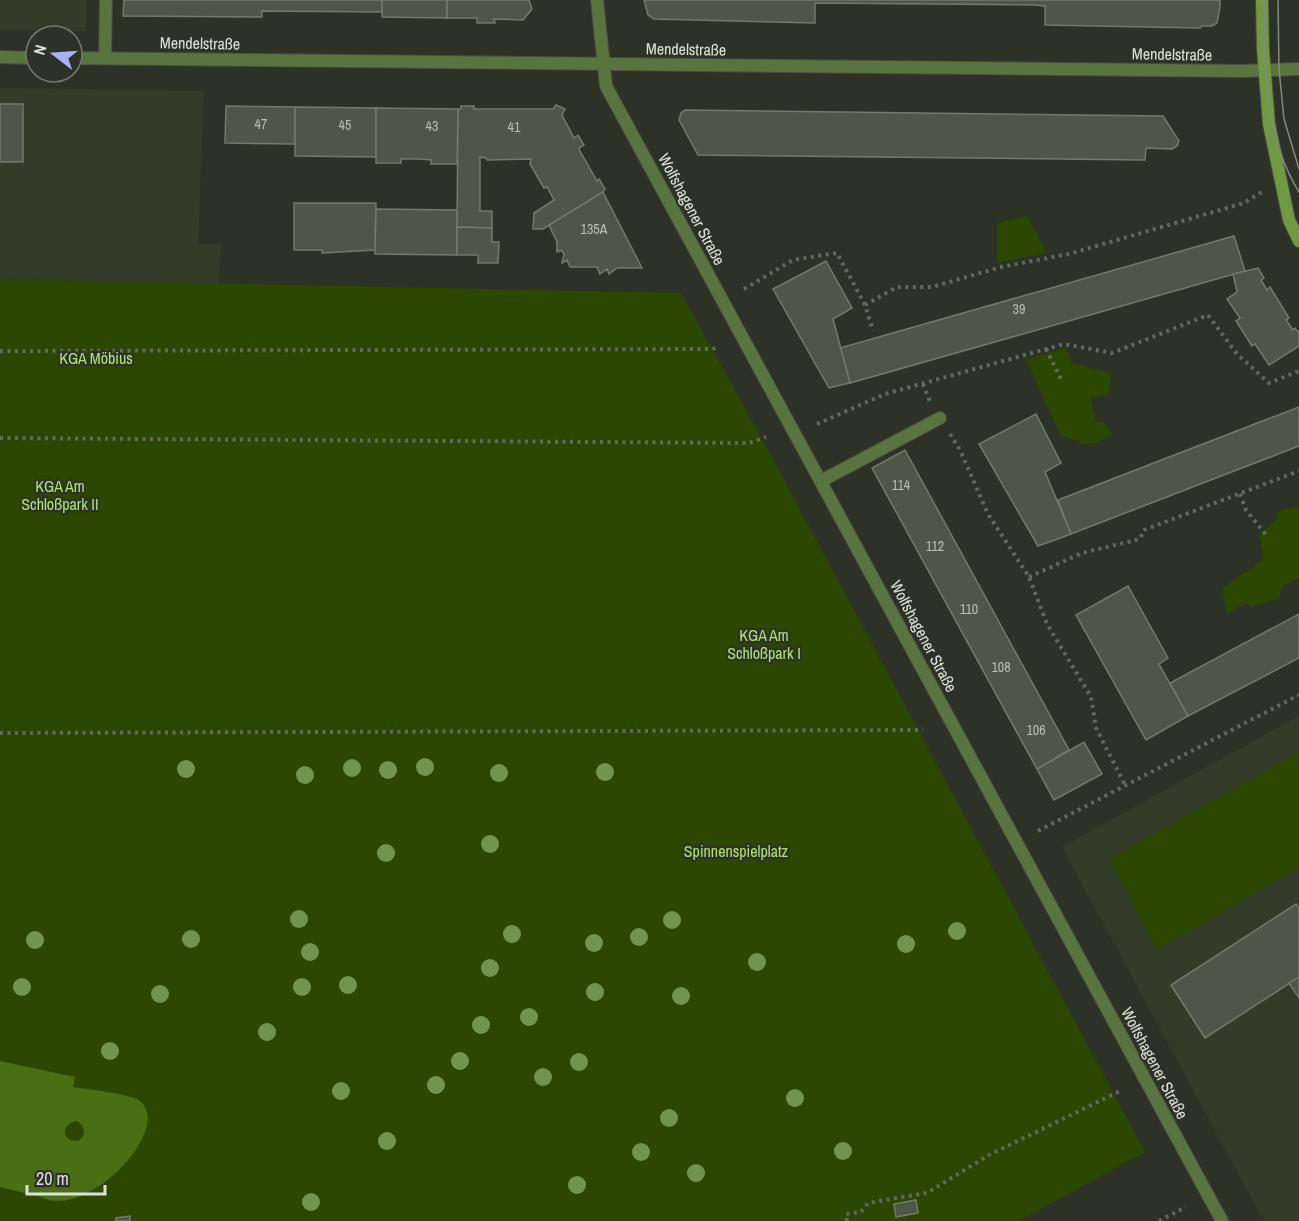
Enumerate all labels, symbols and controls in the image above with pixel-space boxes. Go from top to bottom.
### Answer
north arrow [24,24,84,84]
street label: Mendelstraße [160,31,240,55]
street label: Mendelstraße [646,37,726,61]
text: N [28,42,52,57]
street label: Mendelstraße [1132,42,1212,66]
house number: 47 [255,115,267,133]
house number: 45 [339,116,351,134]
house number: 43 [426,117,438,135]
house number: 41 [508,118,521,136]
street label: Wolfshagener Straße [653,149,731,269]
house number: 135A [581,220,608,238]
house number: 39 [1013,300,1025,318]
park label: KGA Möbius [59,347,133,369]
park label: KGA Am Schloßpark II [21,475,99,515]
house number: 114 [892,476,911,494]
house number: 112 [926,537,944,555]
street label: Wolfshagener Straße [885,576,963,696]
house number: 110 [960,600,978,618]
park label: KGA Am Schloßpark I [727,624,801,664]
house number: 108 [991,658,1011,676]
house number: 106 [1026,721,1046,739]
park label: Spinnenspielplatz [684,840,789,862]
street label: Wolfshagener Straße [1116,1003,1194,1123]
scale bar [27,1158,105,1196]
text: 20 m [36,1166,69,1191]

